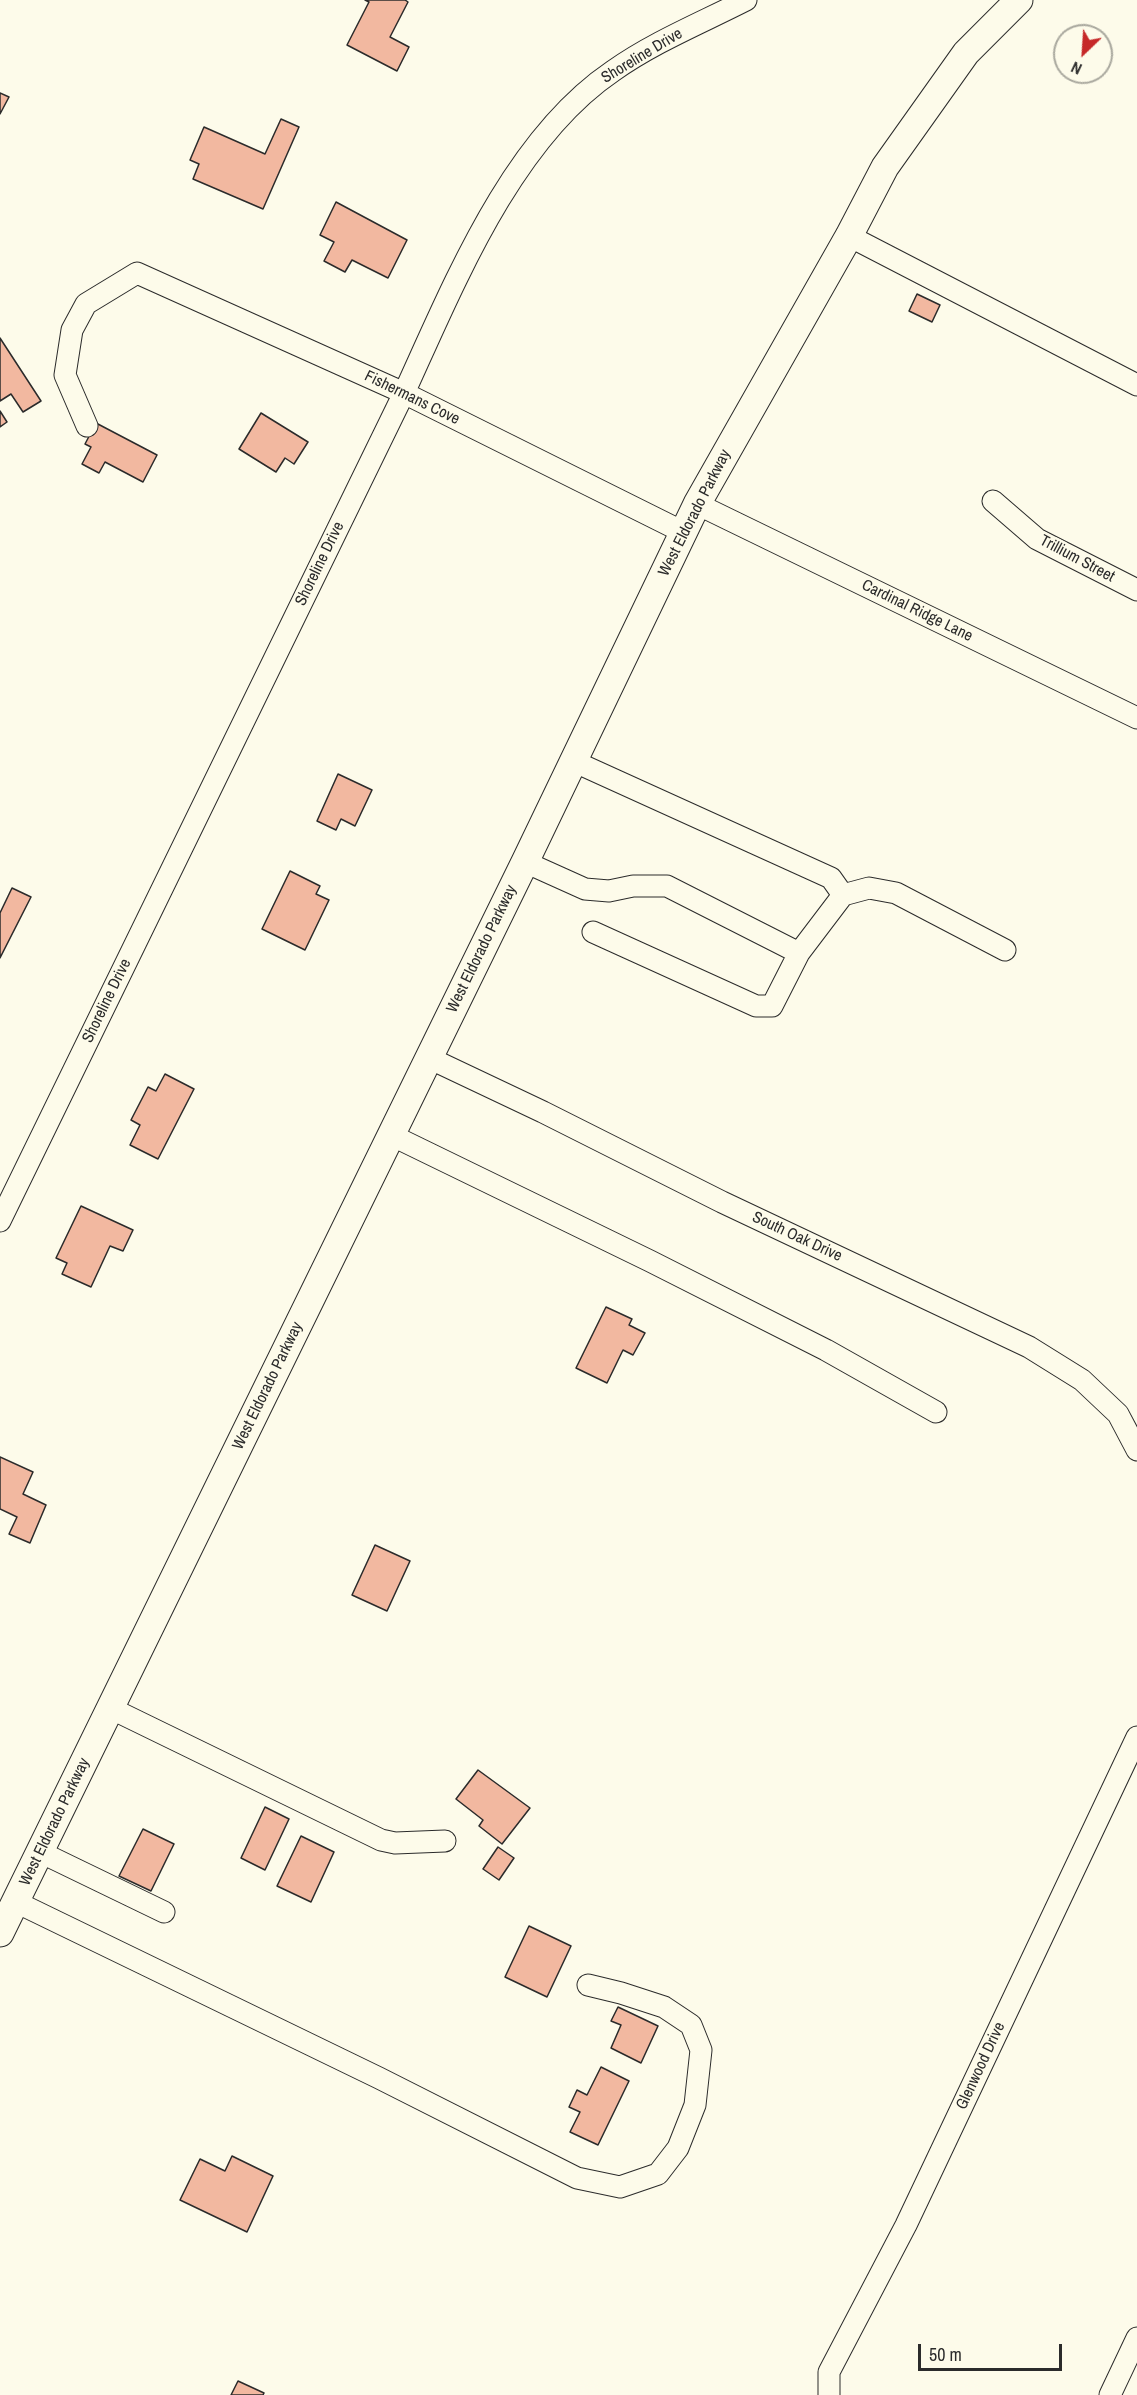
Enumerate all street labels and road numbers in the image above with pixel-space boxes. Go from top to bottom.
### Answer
street label: Shoreline Drive [598,24,686,88]
street label: Fishermans Cove [361,367,463,429]
street label: West Eldorado Parkway [655,446,735,580]
street label: Shoreline Drive [291,519,349,609]
street label: Trillium Street [1036,531,1118,587]
street label: Cardinal Ridge Lane [858,576,976,646]
street label: West Eldorado Parkway [443,882,521,1016]
street label: Shoreline Drive [78,956,136,1046]
street label: South Oak Drive [749,1208,845,1266]
street label: West Eldorado Parkway [229,1319,307,1453]
street label: West Eldorado Parkway [16,1755,94,1889]
street label: Glenwood Drive [952,2019,1010,2113]

